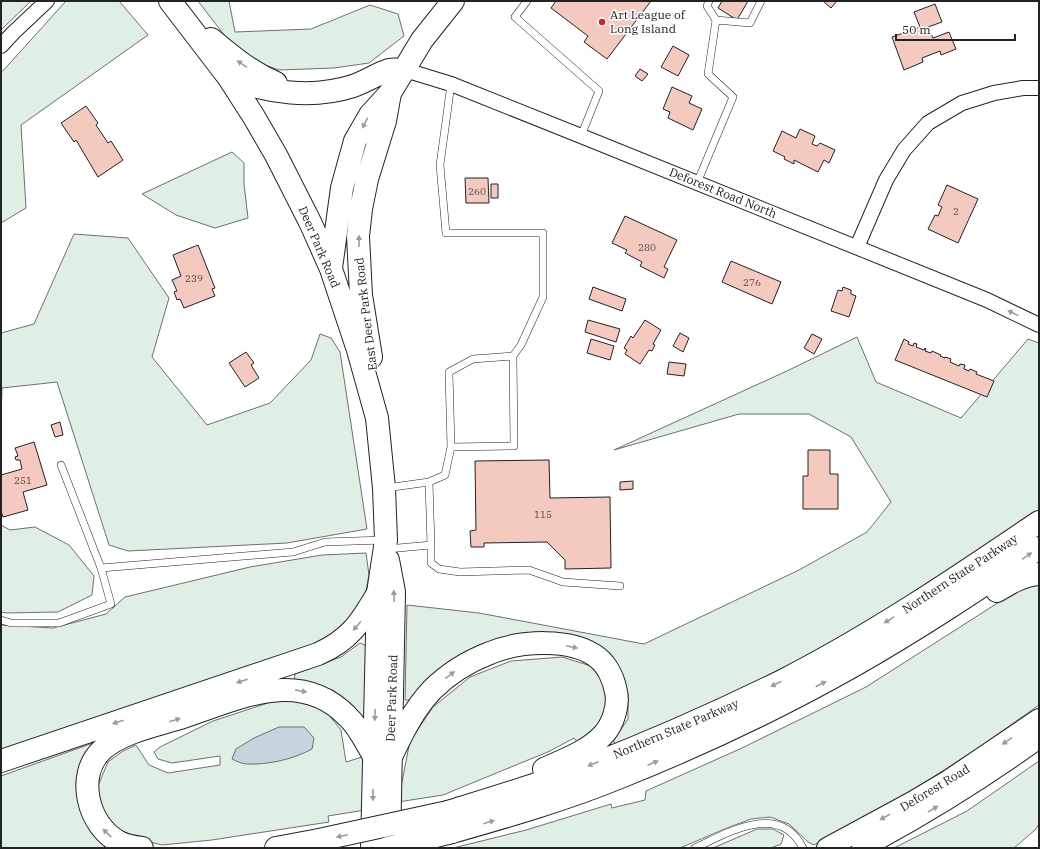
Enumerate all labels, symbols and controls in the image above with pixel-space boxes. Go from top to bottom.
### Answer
place label: Art League of Long Island [610,7,686,36]
scale bar [896,16,1015,42]
marker: Art League of Long Island [597,17,607,27]
text: 50 m [902,22,931,37]
one-way arrow [237,60,247,68]
one-way arrow [362,117,368,129]
street label: Deforest Road North [667,164,780,221]
house number: 260 [468,185,486,198]
street label: Deer Park Road [296,204,343,290]
house number: 2 [953,205,959,218]
one-way arrow [356,234,362,247]
house number: 280 [638,241,656,254]
street label: East Deer Park Road [351,257,380,372]
house number: 239 [185,272,203,285]
house number: 276 [743,276,761,289]
one-way arrow [1007,309,1019,316]
house number: 251 [14,474,32,487]
house number: 115 [534,508,552,521]
street label: Northern State Parkway [899,530,1021,617]
one-way arrow [1022,552,1033,560]
one-way arrow [391,589,397,602]
one-way arrow [883,617,895,624]
one-way arrow [352,620,361,631]
one-way arrow [566,644,578,650]
street label: Deer Park Road [382,654,401,742]
one-way arrow [444,671,455,679]
one-way arrow [235,678,247,684]
one-way arrow [770,680,781,687]
one-way arrow [815,680,827,687]
one-way arrow [295,688,307,694]
street label: Northern State Parkway [611,695,741,762]
one-way arrow [372,709,378,722]
one-way arrow [170,716,182,722]
one-way arrow [112,719,124,725]
one-way arrow [1002,737,1013,745]
one-way arrow [648,760,660,766]
street label: Deforest Road [897,761,972,814]
one-way arrow [586,762,598,768]
one-way arrow [370,789,377,801]
one-way arrow [927,805,939,812]
one-way arrow [879,814,891,821]
one-way arrow [484,819,496,825]
one-way arrow [102,828,112,837]
one-way arrow [336,833,348,839]

